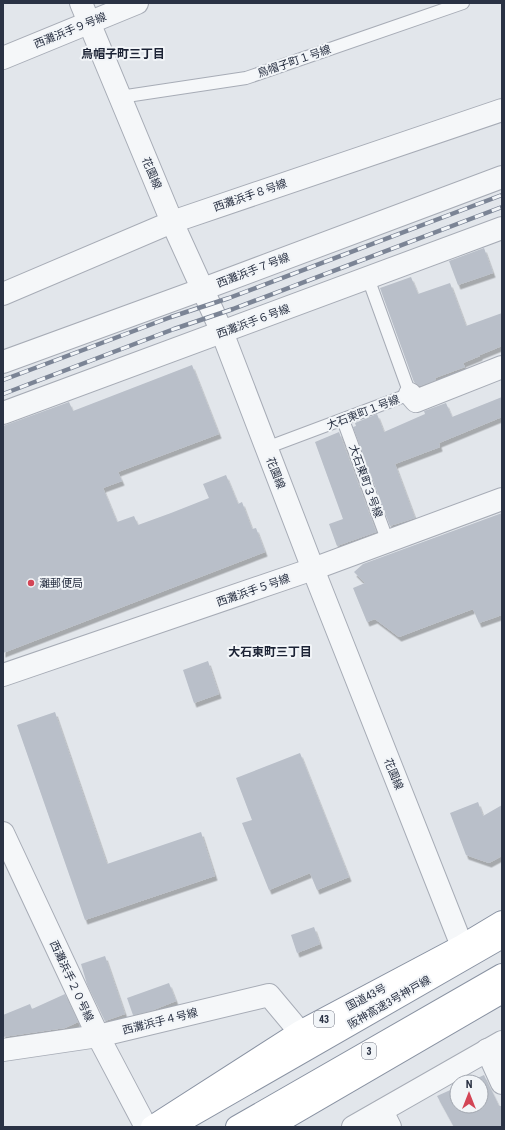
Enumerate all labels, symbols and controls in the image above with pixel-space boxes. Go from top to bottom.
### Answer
street label: 西灘浜手９号線 [32,10,108,51]
street label: 鳥帽子町１号線 [256,43,333,80]
district label: 烏帽子町三丁目 [81,47,165,61]
street label: 花園線 [139,155,164,191]
street label: 西灘浜手８号線 [212,177,289,214]
street label: 西灘浜手７号線 [215,251,291,290]
street label: 西灘浜手６号線 [215,302,292,341]
street label: 大石東町１号線 [325,393,401,432]
street label: 大石東町３号線 [346,443,385,520]
street label: 花園線 [264,455,288,491]
street label: 西灘浜手５号線 [215,572,292,609]
place label: 灘郵便局 [39,577,83,590]
marker: 灘郵便局 [26,578,36,588]
district label: 大石東町三丁目 [228,645,312,659]
street label: 花園線 [381,756,406,792]
street label: 西灘浜手２０号線 [47,939,96,1024]
street label: 阪神高速3号神戸線 [346,973,433,1031]
street label: 国道43号 [344,981,389,1013]
street label: 西灘浜手４号線 [121,1006,199,1037]
road number: 43 [314,1011,334,1027]
road number: 3 [362,1043,376,1059]
north arrow [449,1074,489,1114]
text: N [466,1078,473,1091]

